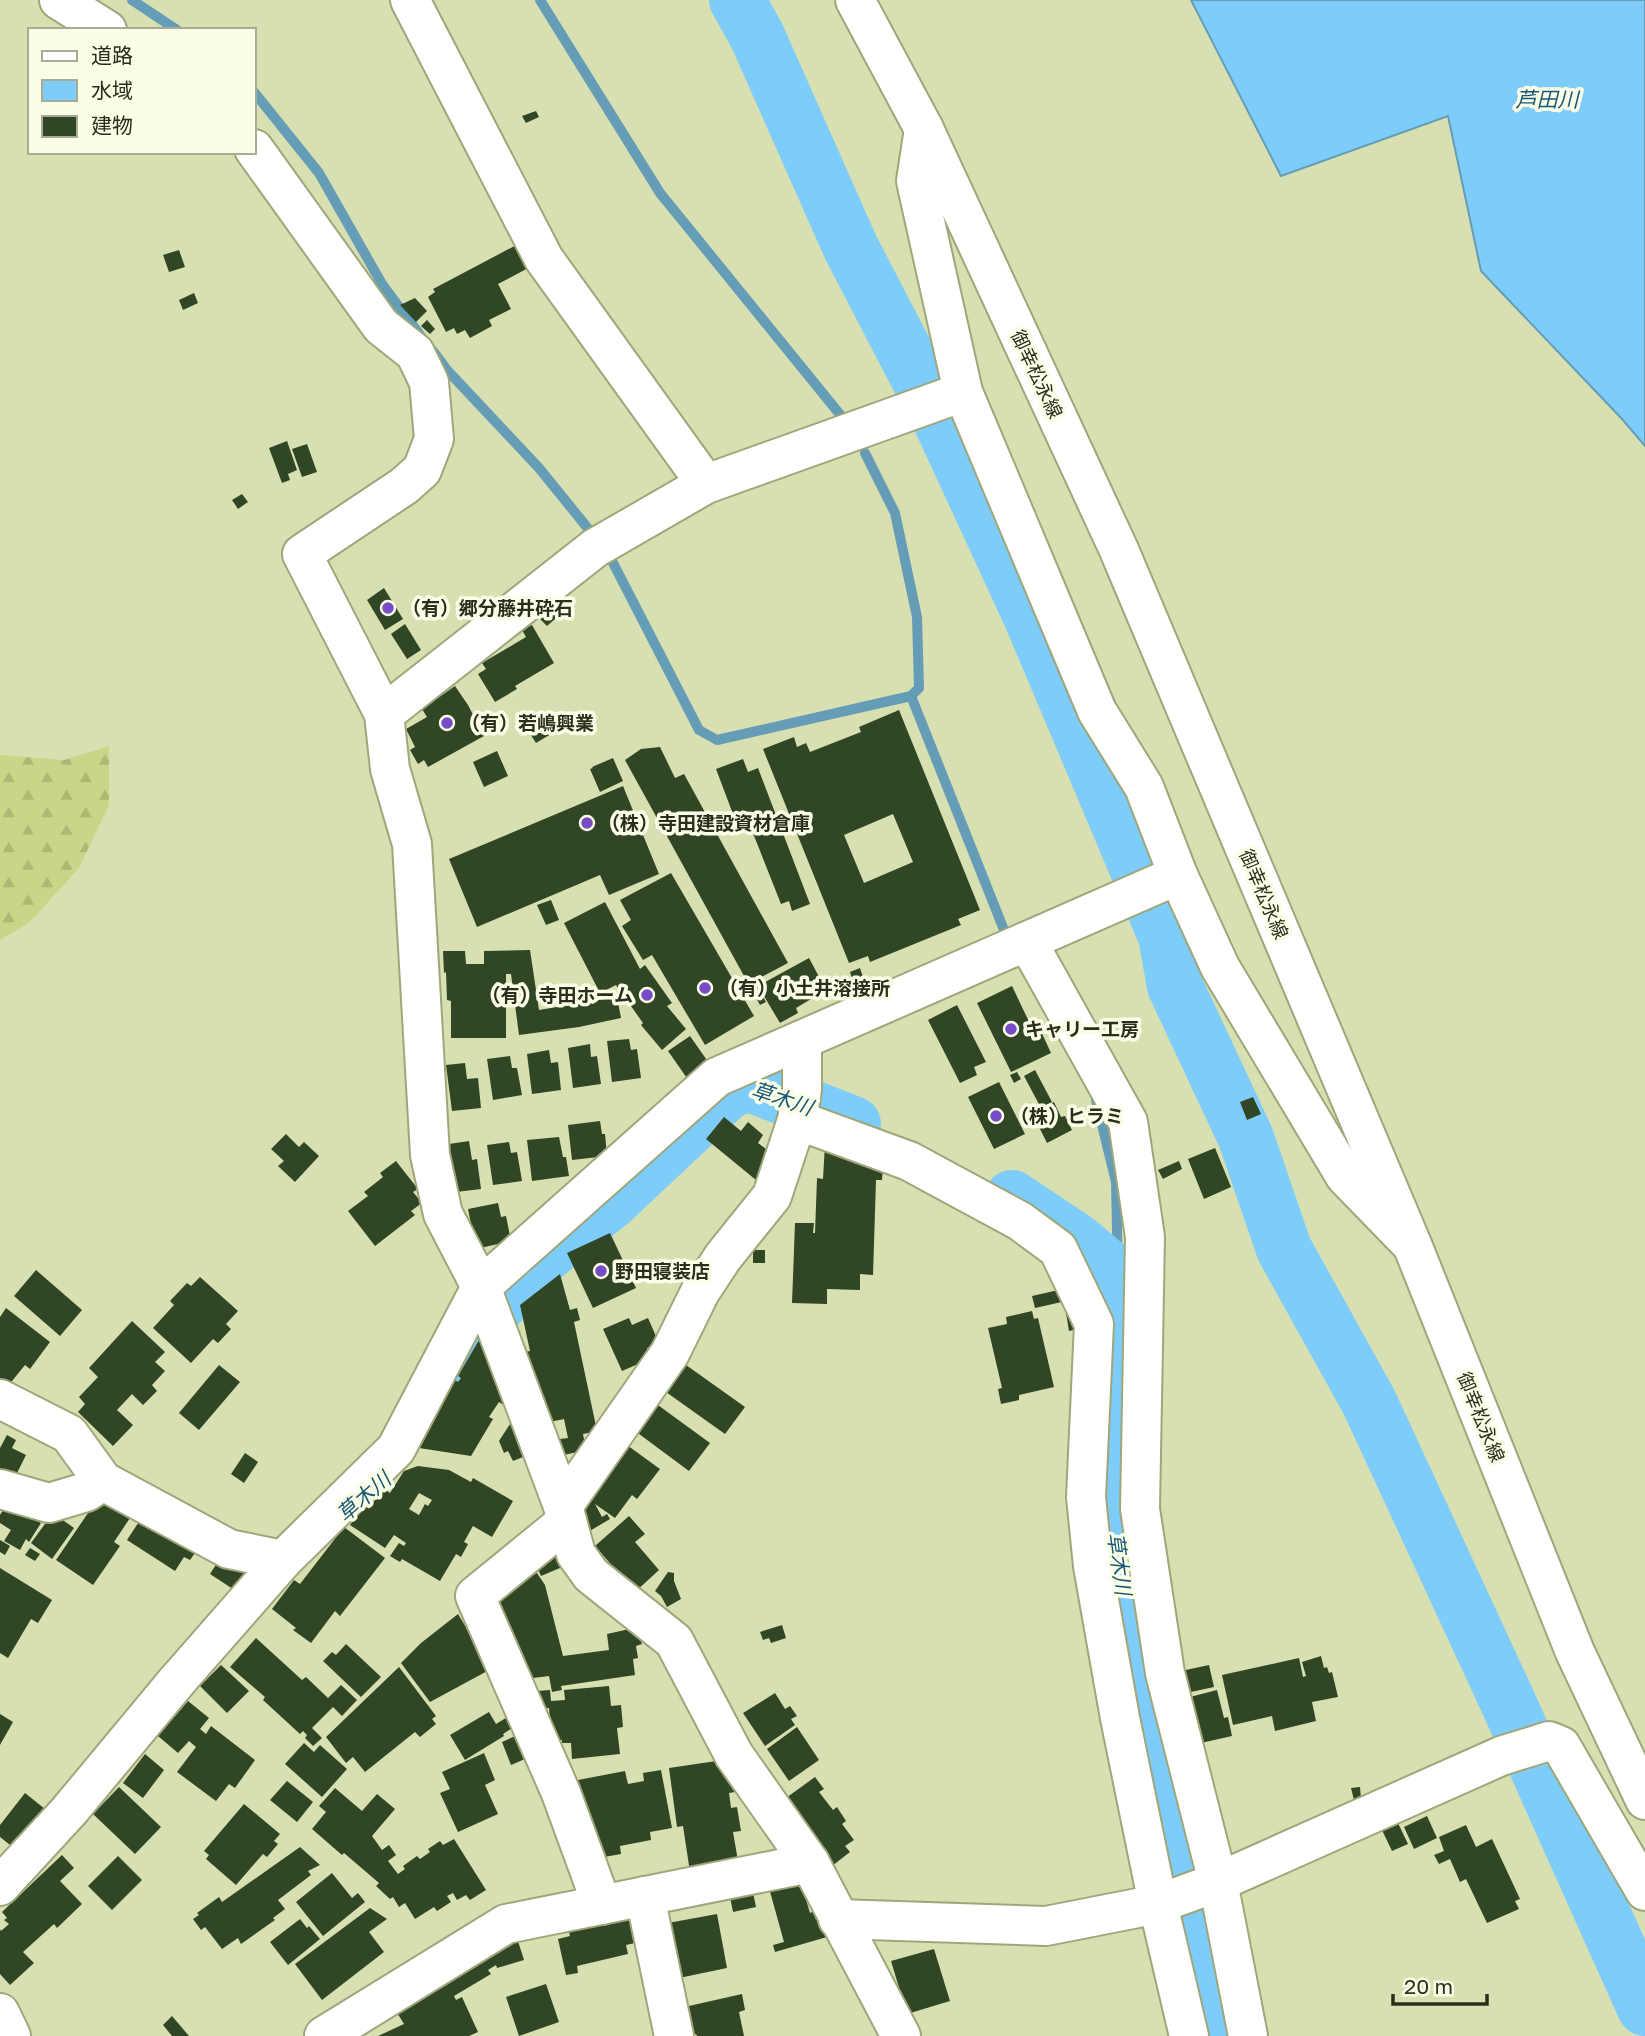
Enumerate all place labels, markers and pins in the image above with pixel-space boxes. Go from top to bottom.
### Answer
place label: （有）郷分藤井砕石 [402,596,573,619]
marker: （有）郷分藤井砕石 [380,600,396,616]
place label: （有）若嶋興業 [461,711,594,734]
marker: （有）若嶋興業 [439,715,455,731]
place label: （株）寺田建設資材倉庫 [601,811,810,834]
marker: （株）寺田建設資材倉庫 [579,815,595,831]
place label: （有）小土井溶接所 [719,976,890,999]
marker: （有）小土井溶接所 [697,980,713,996]
place label: （有）寺田ホーム [482,983,633,1006]
marker: （有）寺田ホーム [639,987,655,1003]
place label: キャリー工房 [1025,1017,1139,1040]
marker: キャリー工房 [1003,1021,1019,1037]
place label: （株）ヒラミ [1010,1104,1124,1127]
marker: （株）ヒラミ [988,1108,1004,1124]
place label: 野田寝装店 [615,1259,710,1282]
marker: 野田寝装店 [593,1263,609,1279]

